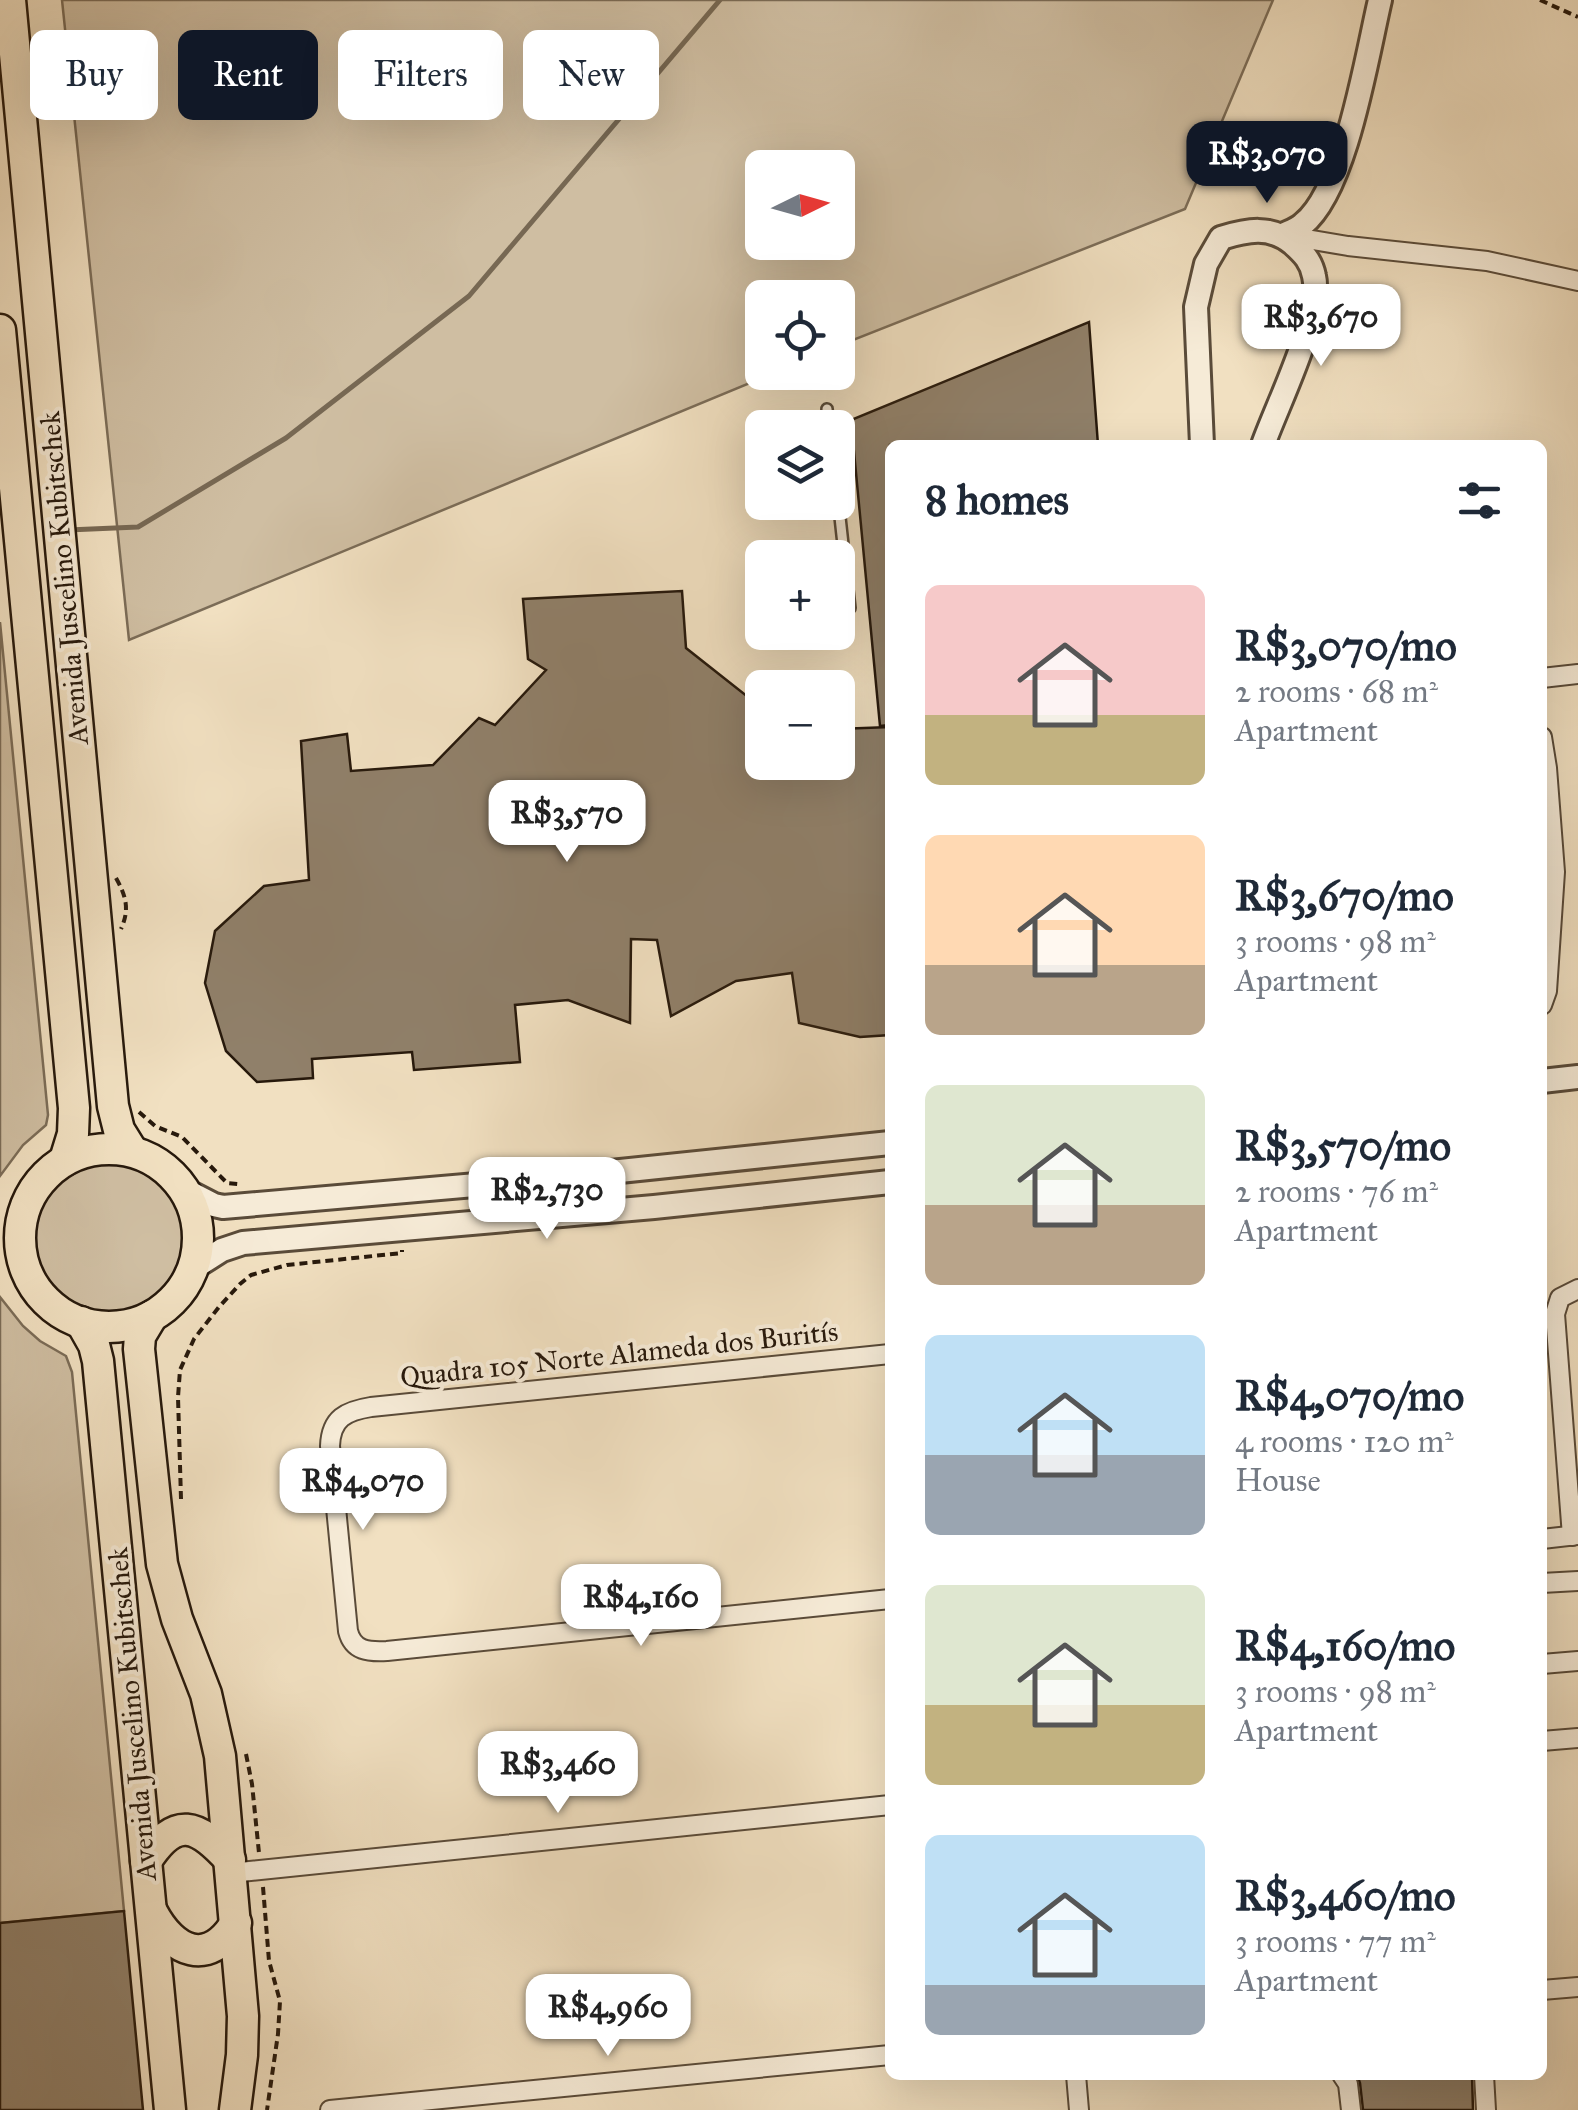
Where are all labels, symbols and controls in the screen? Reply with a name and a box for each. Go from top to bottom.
chip: Buy [30,30,158,120]
chip: Rent [178,30,318,120]
chip: Filters [338,30,503,120]
chip: New [523,30,659,120]
pin: R$3,070 [1175,121,1359,206]
text: R$3,070 [1208,134,1326,173]
north arrow [745,150,855,260]
map controls [745,150,855,780]
button: locate [745,280,855,390]
pin: R$3,670 [1229,284,1413,369]
text: R$3,670 [1264,297,1378,336]
street label: Avenida Juscelino Kubitschek [32,410,96,747]
button: layers [745,410,855,520]
icon: filters [1452,473,1507,528]
text: 8 homes [925,474,1069,526]
button: + [745,540,855,650]
text: R$3,070/mo [1235,620,1457,672]
icon: home [1005,625,1125,745]
button: − [745,670,855,780]
text: 2 rooms · 68 m² [1235,672,1438,711]
text: Apartment [1235,711,1378,750]
pin: R$3,570 [475,780,659,865]
text: R$3,570 [511,793,623,832]
text: R$3,670/mo [1235,870,1454,922]
icon: home [1005,875,1125,995]
text: 3 rooms · 98 m² [1235,922,1436,961]
text: Apartment [1235,961,1378,1000]
text: R$3,570/mo [1235,1120,1451,1172]
icon: home [1005,1125,1125,1245]
pin: R$2,730 [455,1157,639,1242]
text: R$2,730 [490,1170,604,1209]
text: 2 rooms · 76 m² [1235,1172,1438,1211]
text: Apartment [1235,1211,1378,1250]
street label: Quadra 105 Norte Alameda dos Buritís [398,1314,840,1394]
text: R$4,070/mo [1235,1370,1464,1422]
icon: home [1005,1375,1125,1495]
text: 4 rooms · 120 m² [1235,1422,1454,1461]
pin: R$4,070 [271,1448,455,1533]
text: R$4,070 [302,1461,424,1500]
text: House [1235,1461,1321,1500]
street label: Avenida Juscelino Kubitschek [100,1546,164,1883]
pin: R$4,160 [549,1564,733,1649]
text: R$4,160 [583,1577,699,1616]
text: R$4,160/mo [1235,1620,1455,1672]
icon: home [1005,1625,1125,1745]
text: 3 rooms · 98 m² [1235,1672,1436,1711]
text: Apartment [1235,1711,1378,1750]
pin: R$3,460 [466,1731,650,1816]
text: R$3,460 [500,1744,616,1783]
text: R$3,460/mo [1235,1870,1456,1922]
icon: home [1005,1875,1125,1995]
text: 3 rooms · 77 m² [1235,1922,1436,1961]
text: Apartment [1235,1961,1378,2000]
pin: R$4,960 [516,1974,700,2059]
text: R$4,960 [548,1987,668,2026]

